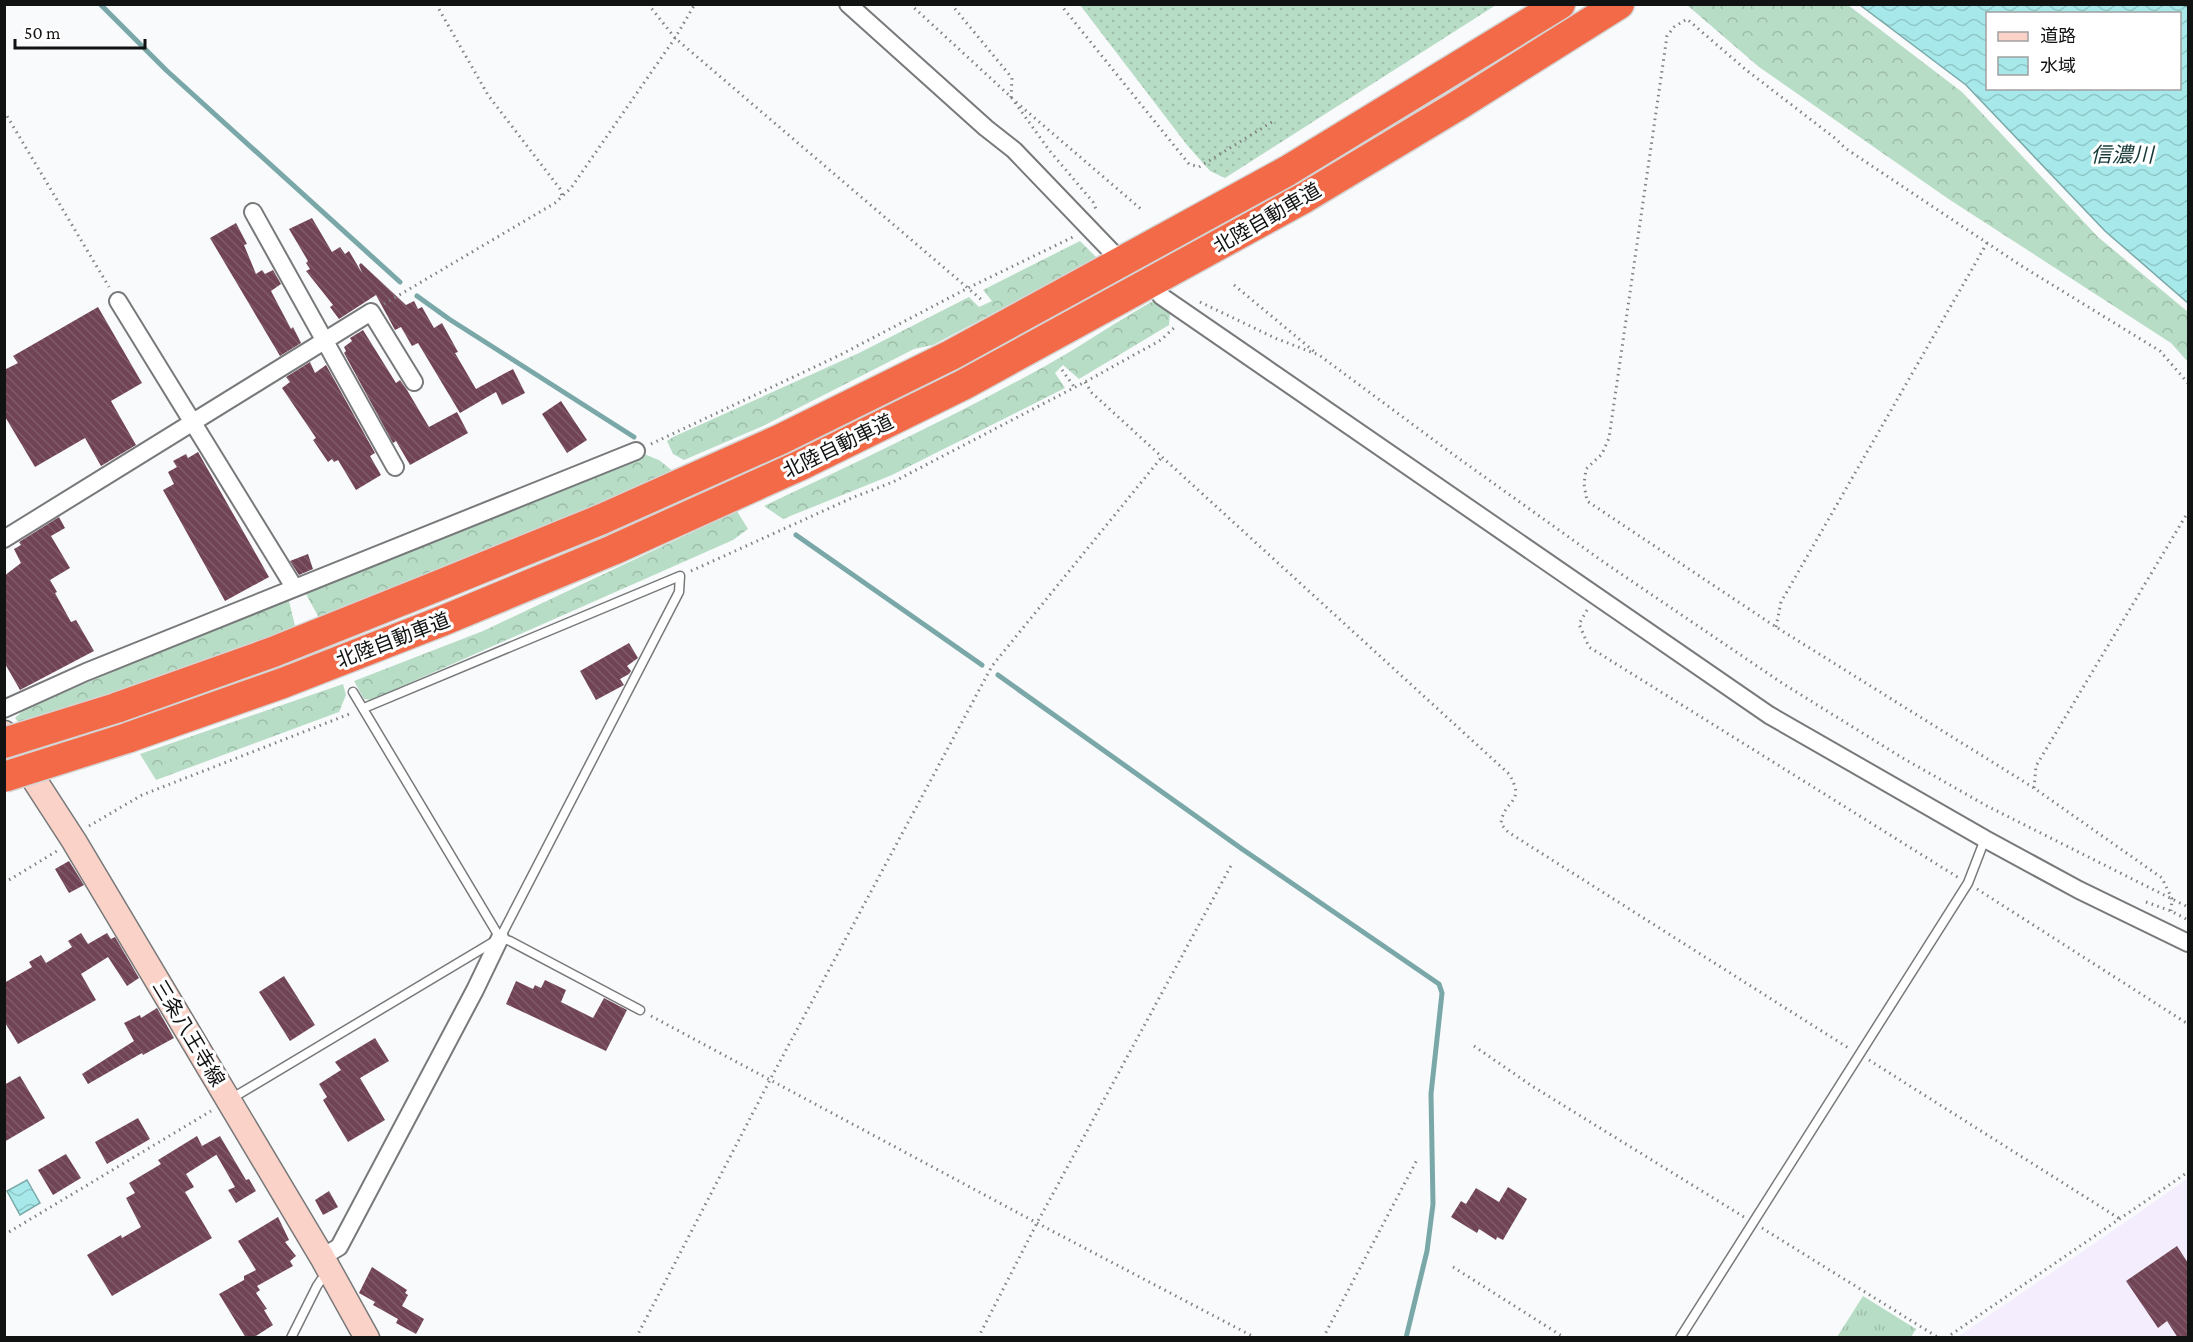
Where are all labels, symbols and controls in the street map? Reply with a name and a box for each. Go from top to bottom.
scale bar [15,12,146,50]
legend [1986,12,2181,90]
text: 50 m [24,23,61,43]
text: 道路 [2040,26,2076,46]
text: 水域 [2040,56,2076,76]
water label: 信濃川 [2091,143,2155,167]
street label: 北陸自動車道 [1210,178,1324,258]
street label: 北陸自動車道 [779,410,897,482]
street label: 北陸自動車道 [333,608,453,672]
street label: 三条八王寺線 [149,976,229,1090]

